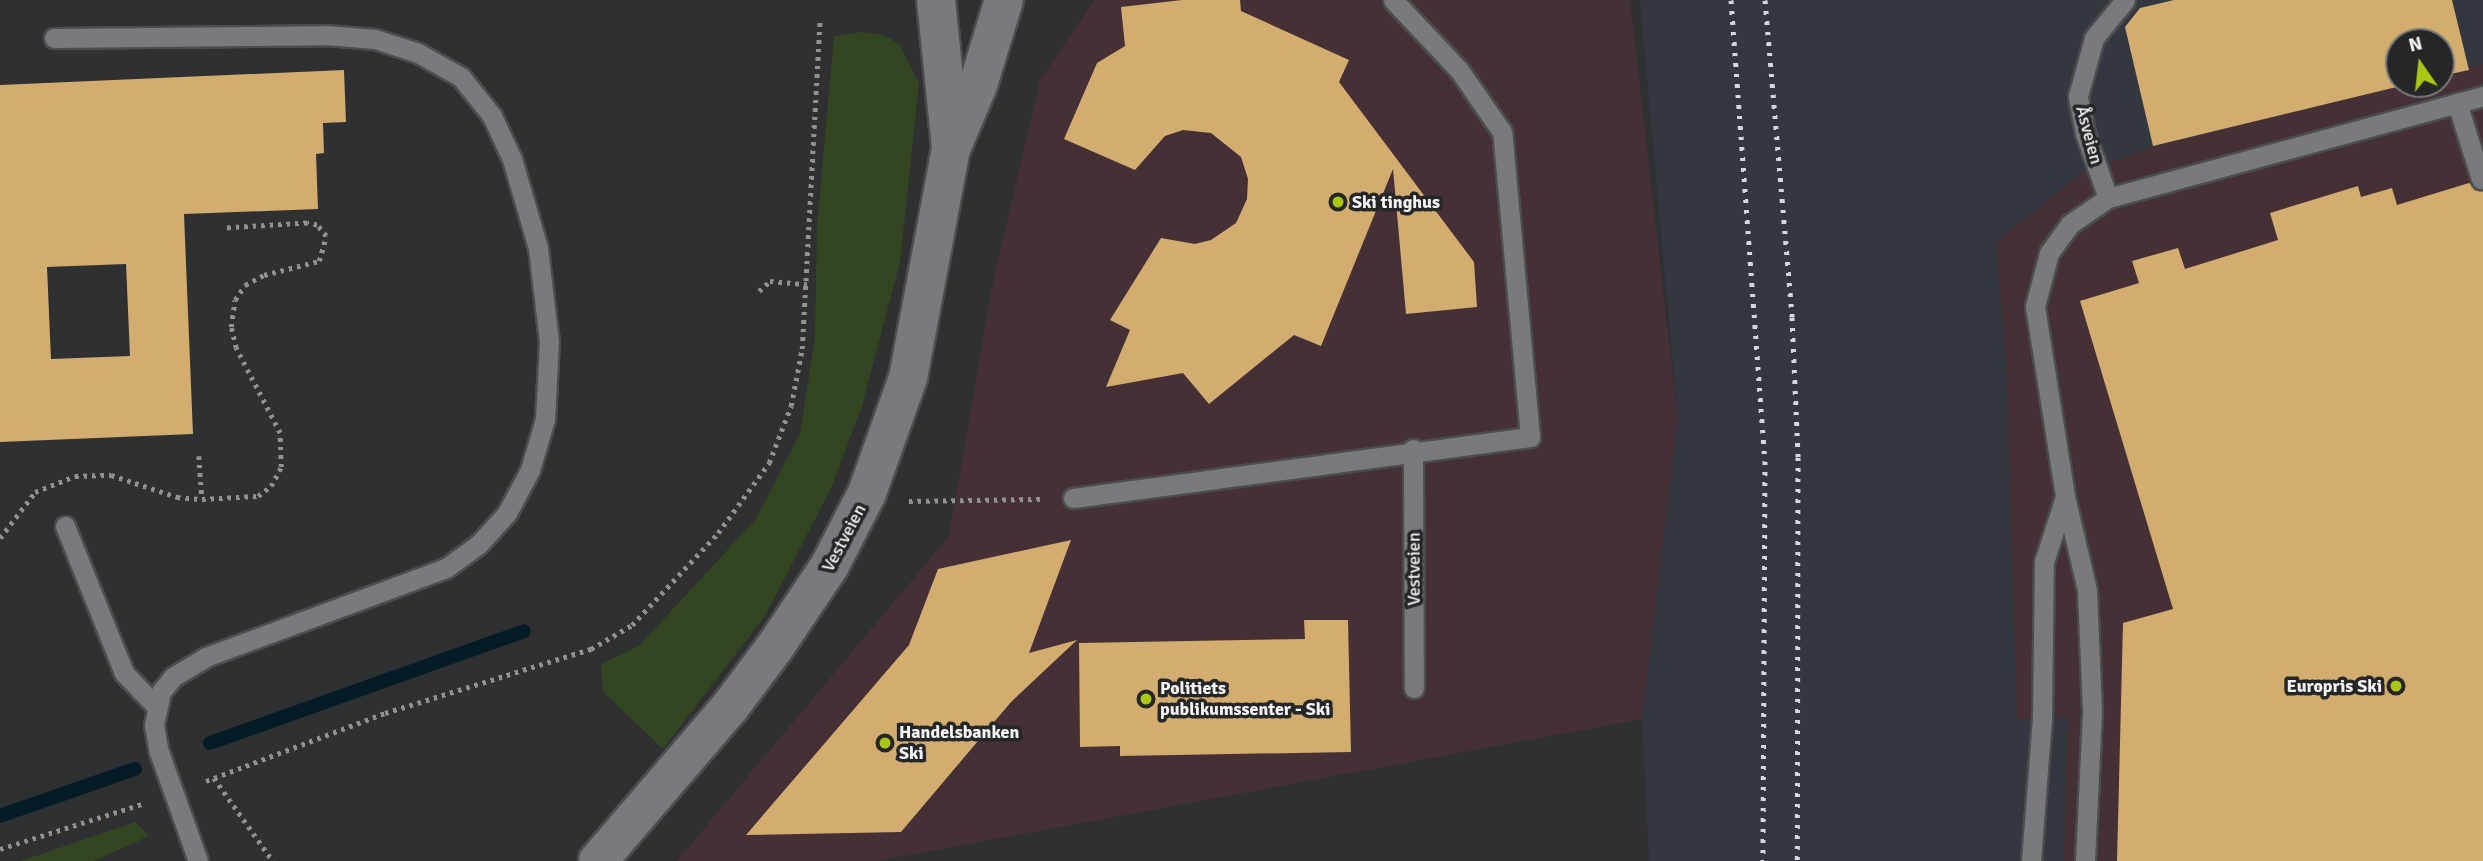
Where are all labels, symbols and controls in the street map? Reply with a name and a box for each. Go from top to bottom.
north arrow [2385,28,2455,98]
text: N [2406,31,2425,58]
street label: Åsveien [2071,103,2107,167]
place label: Ski tinghus [1352,191,1440,213]
marker: Ski tinghus [1330,194,1346,210]
street label: Vestveien [817,501,871,575]
street label: Vestveien [1403,532,1425,606]
place label: Europris Ski [2287,675,2382,697]
place label: Politiets publikumssenter - Ski [1160,678,1330,720]
marker: Europris Ski [2388,678,2404,694]
marker: Politiets publikumssenter - Ski [1138,691,1154,707]
place label: Handelsbanken Ski [899,722,1019,764]
marker: Handelsbanken Ski [877,735,893,751]

